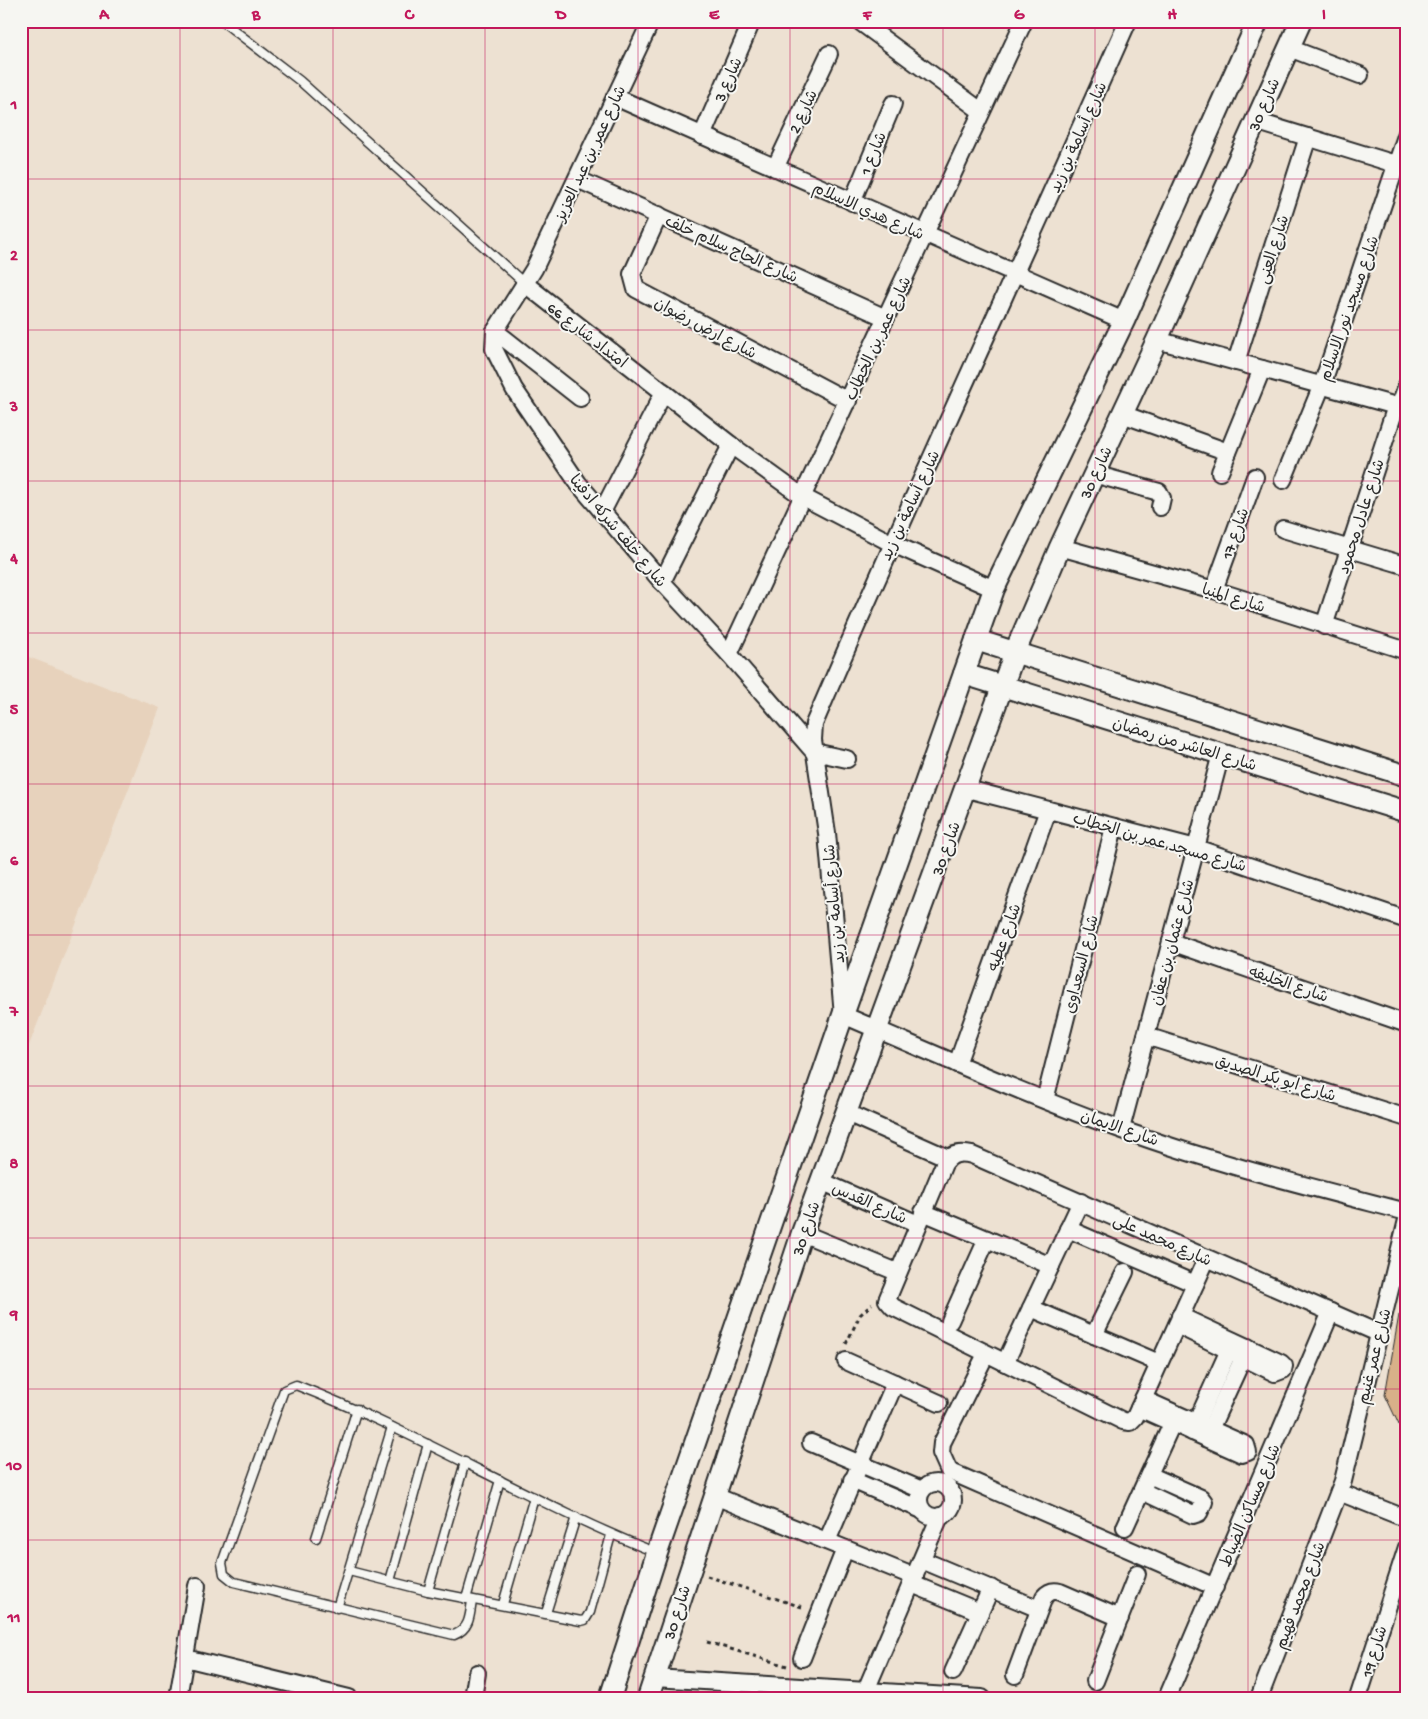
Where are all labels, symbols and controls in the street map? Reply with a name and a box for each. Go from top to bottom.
text: A [98,7,110,26]
text: B [251,7,261,26]
text: C [404,7,415,26]
text: D [554,7,567,26]
text: E [709,7,720,26]
text: F [862,7,873,26]
text: G [1014,7,1025,26]
text: H [1167,7,1177,26]
text: I [1322,7,1326,26]
street label: شارع 3 [712,55,748,107]
street label: شارع 30 [1246,76,1286,136]
street label: شارع أسامة بن زيد [1045,79,1113,197]
street label: شارع عمر بن عبد العزيز [551,84,632,227]
street label: شارع 2 [786,88,824,137]
text: 1 [10,97,17,116]
street label: شارع 1 [857,130,893,180]
street label: شارع هدي الاسلام [809,180,926,246]
street label: شارع الحاج سلام خلف [661,213,800,289]
street label: شارع العنى [1255,213,1295,287]
street label: شارع مسجد نور الاسلام [1317,234,1385,384]
text: 2 [10,248,18,267]
street label: شارع عمر بن الخطاب [843,274,917,405]
street label: شارع ارض رضوان [650,295,759,365]
street label: امتداد شارع 66 [542,300,630,374]
text: 3 [9,399,18,418]
street label: شارع 30 [1077,444,1119,504]
street label: شارع أسامة بن زيد [876,447,946,565]
street label: شارع عادل محمود [1336,457,1391,577]
street label: شارع خلف شركه ادفينا [564,472,669,592]
street label: شارع 17 [1219,506,1255,563]
text: 4 [9,551,18,570]
street label: شارع المنيا [1199,582,1267,619]
text: 5 [10,702,19,721]
street label: شارع العاشر من رمضان [1110,715,1258,777]
street label: شارع مسجد عمر بن الخطاب [1070,810,1248,878]
street label: شارع 30 [929,820,967,880]
street label: شارع أسامة بن زيد [820,843,851,964]
text: 6 [10,853,19,872]
street label: شارع عثمان بن عفان [1148,878,1200,1008]
street label: شارع عطيه [985,902,1027,975]
street label: شارع السعداوى [1062,914,1105,1016]
street label: شارع الخليفه [1246,964,1330,1009]
text: 7 [9,1004,19,1023]
street label: شارع ابو بكر الصديق [1212,1053,1338,1108]
street label: شارع الايمان [1077,1108,1160,1153]
text: 8 [10,1156,19,1175]
street label: شارع القدس [828,1180,909,1230]
street label: شارع 30 [790,1200,826,1260]
street label: شارع محمد على [1109,1212,1214,1272]
text: 9 [9,1307,18,1326]
street label: شارع عمر غنيم [1355,1307,1397,1407]
street label: شارع مساكن الضباط [1218,1442,1287,1571]
text: 10 [5,1458,22,1477]
street label: شارع محمد فهيم [1273,1540,1332,1653]
street label: شارع 30 [661,1584,697,1644]
text: 11 [7,1610,20,1629]
street label: شارع 19 [1359,1624,1394,1681]

